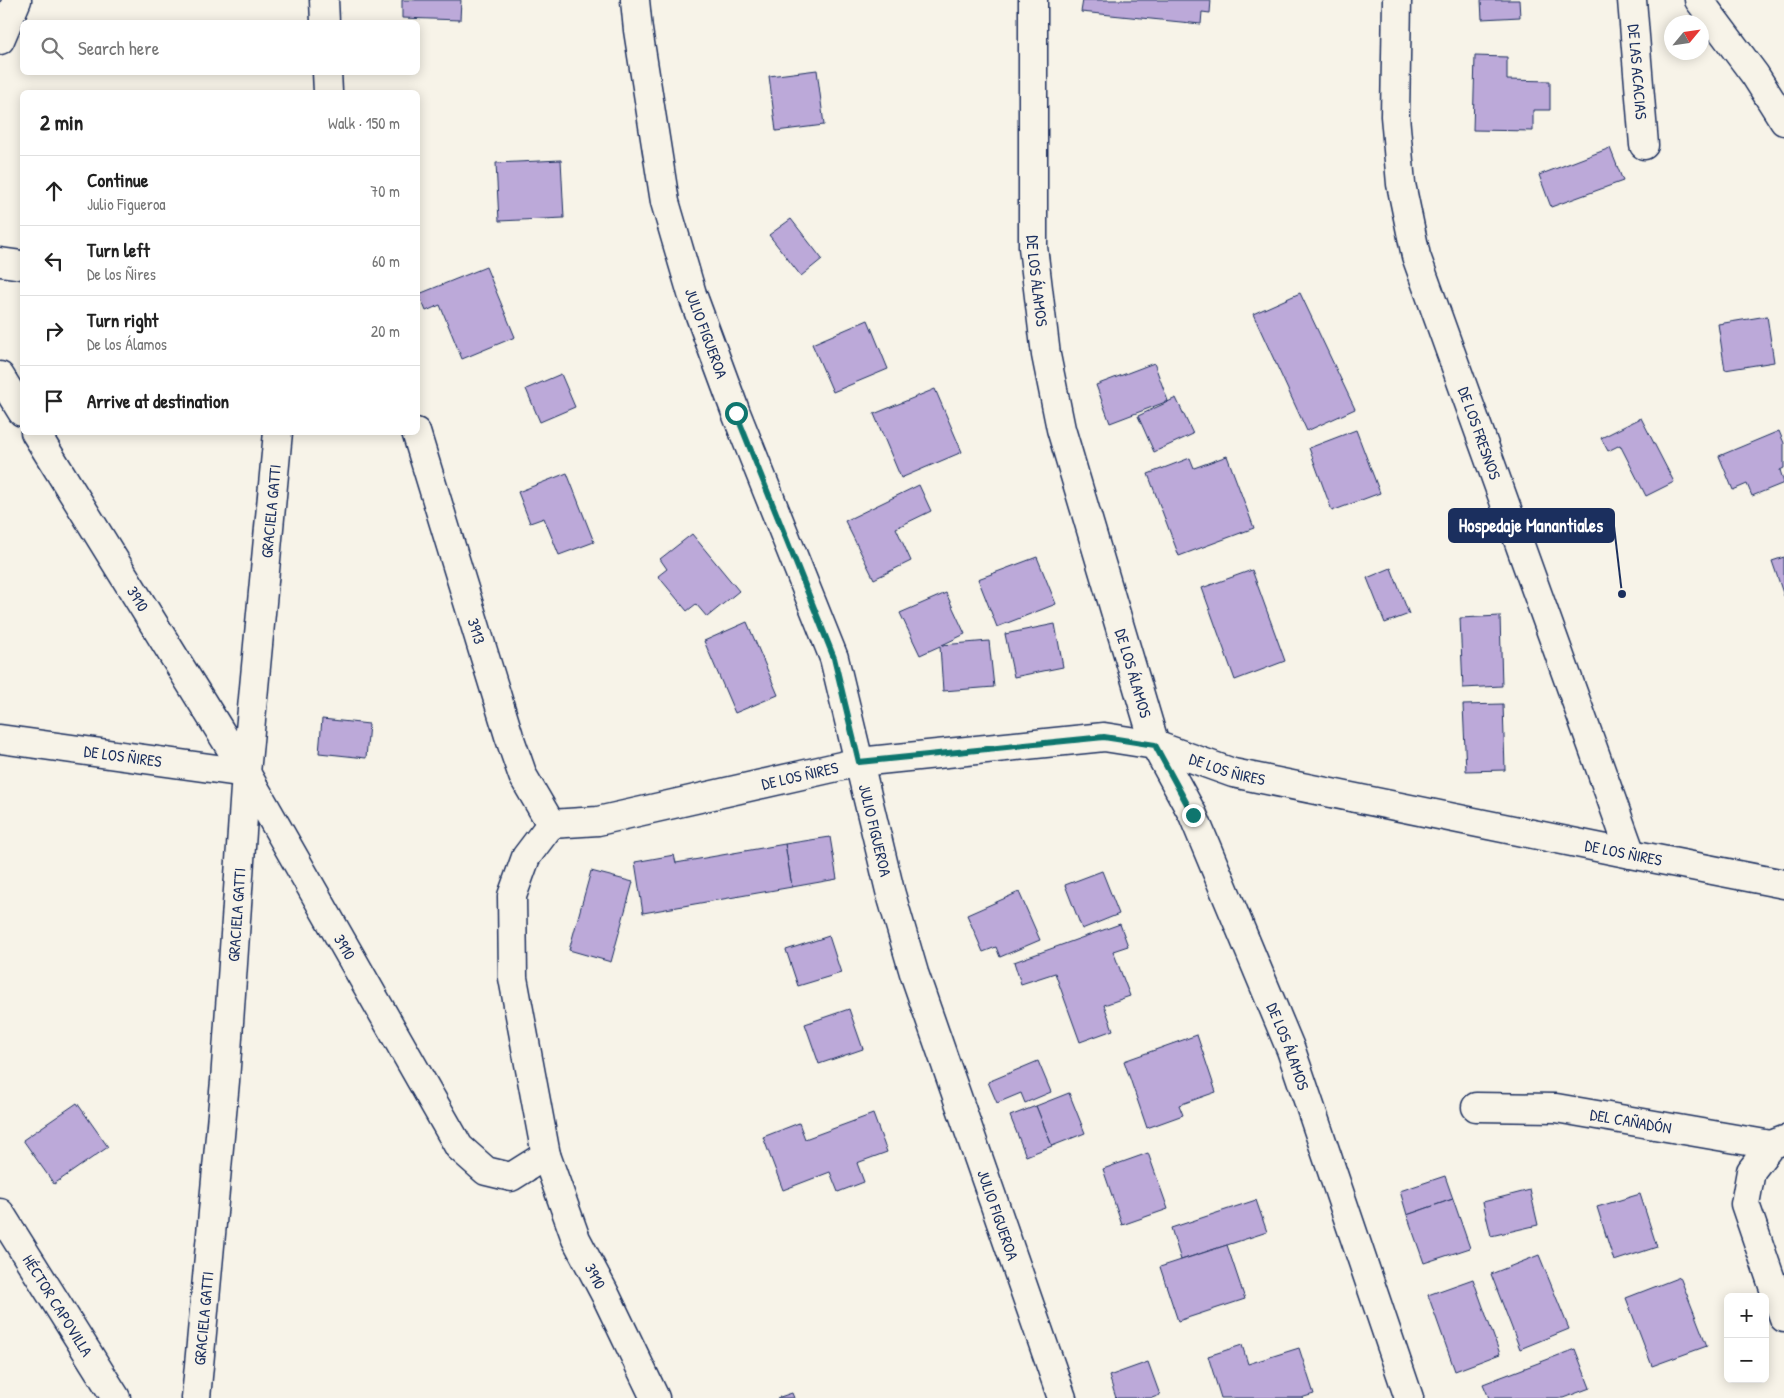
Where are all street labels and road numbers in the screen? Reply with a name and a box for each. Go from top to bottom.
street label: DE LAS ACACIAS [1623,23,1653,121]
street label: DE LOS ÁLAMOS [1022,235,1054,328]
street label: JULIO FIGUEROA [680,286,733,382]
street label: DE LOS FRESNOS [1453,384,1507,483]
street label: GRACIELA GATTI [255,463,286,559]
street label: 3910 [122,582,154,616]
street label: 3913 [463,615,491,647]
street label: DE LOS ÁLAMOS [1110,626,1157,721]
street label: DE LOS ÑIRES [83,740,164,772]
street label: DE LOS ÑIRES [1186,747,1268,790]
street label: DE LOS ÑIRES [759,756,841,795]
street label: JULIO FIGUEROA [854,782,897,879]
street label: DE LOS ÑIRES [1583,834,1665,871]
street label: GRACIELA GATTI [222,867,251,962]
street label: 3910 [329,930,361,964]
street label: DE LOS ÁLAMOS [1262,1000,1315,1094]
street label: DEL CAÑADÓN [1588,1103,1673,1139]
street label: JULIO FIGUEROA [972,1167,1024,1263]
street label: HÉCTOR CAPOVILLA [18,1250,98,1361]
street label: 3910 [580,1259,611,1293]
street label: GRACIELA GATTI [188,1270,219,1366]

